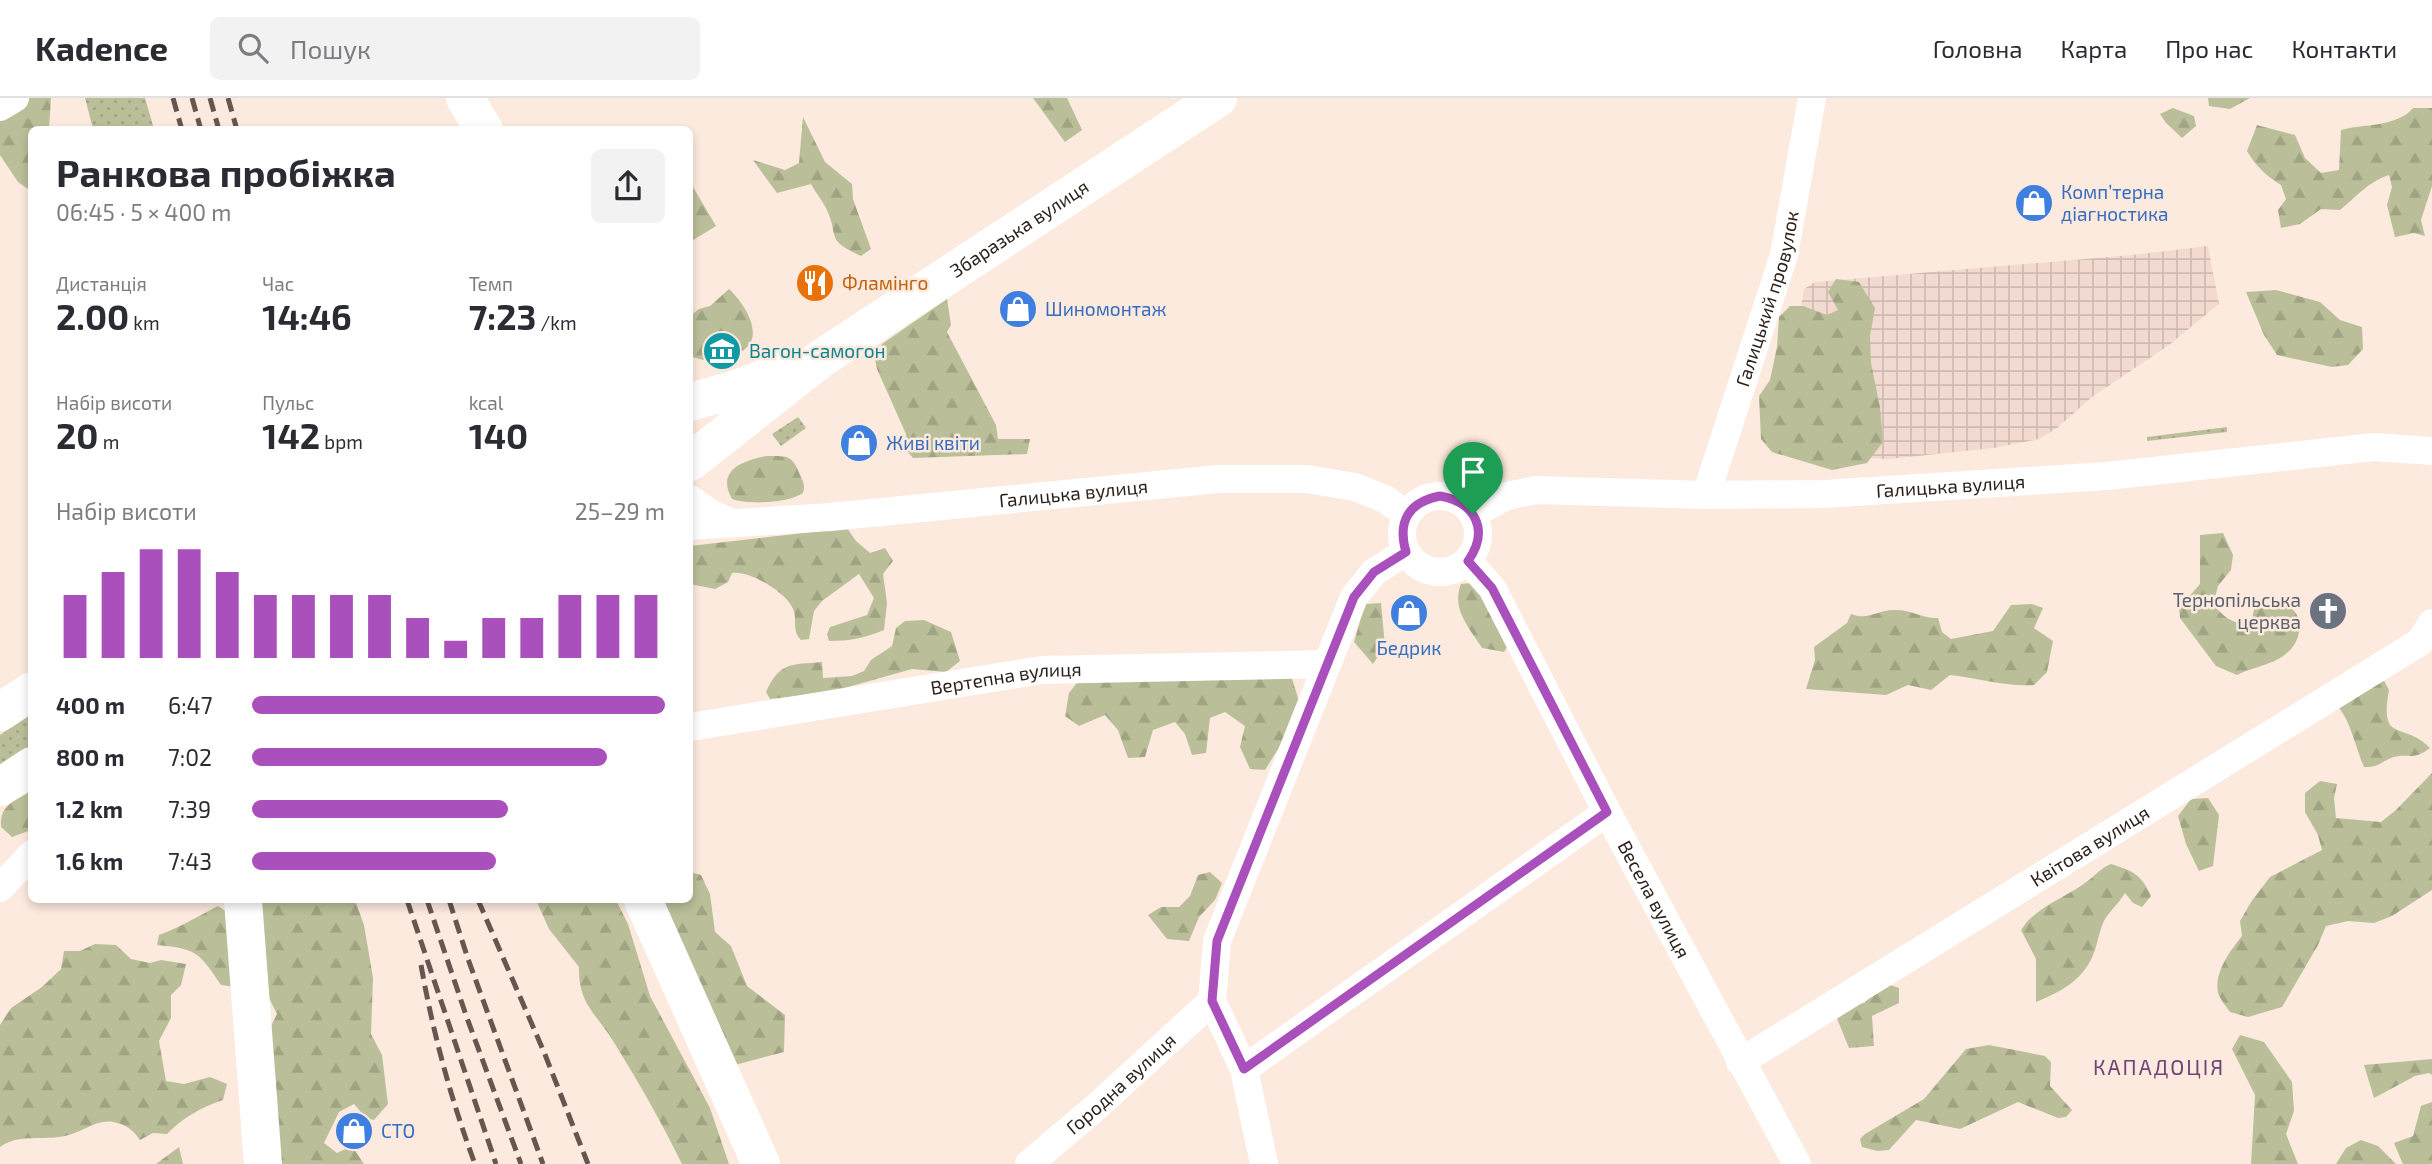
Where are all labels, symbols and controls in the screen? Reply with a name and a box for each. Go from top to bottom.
search box [210,17,700,80]
text: Kadence [35,28,168,68]
icon: search [234,29,272,67]
text: Пошук [290,33,371,64]
text: Головна [1933,34,2023,63]
text: Карта [2061,34,2127,63]
text: Про нас [2165,34,2253,63]
text: Контакти [2291,34,2397,63]
text: Ранкова пробіжка [56,149,396,195]
button: share [591,149,665,223]
street label: Збаразька вулиця [945,174,1093,282]
place label: Комп’терна діагностика [2061,180,2169,225]
shop icon: Комп’терна діагностика [2013,182,2055,224]
text: 06:45 · 5 × 400 m [56,198,232,226]
street label: Галицький провулок [1730,209,1803,389]
restaurant icon: Фламінго [794,262,836,304]
place label: Фламінго [842,271,928,294]
text: Дистанція [56,272,147,295]
text: Час [262,272,294,295]
text: Темп [469,272,513,295]
shop icon: Шиномонтаж [997,288,1039,330]
text: 2.00 [56,295,129,337]
text: 14:46 [262,295,352,337]
text: 7:23 [469,295,536,337]
place label: Шиномонтаж [1045,297,1167,320]
text: km [129,311,160,334]
text: /km [536,311,577,334]
museum icon: Вагон-самогон [701,330,743,372]
place label: Вагон-самогон [749,339,886,362]
text: Набір висоти [56,391,172,414]
text: Пульс [262,391,314,414]
text: kcal [469,391,503,414]
text: 20 [56,414,98,456]
text: 142 [262,414,320,456]
text: 140 [469,414,528,456]
shop icon: Живі квіти [838,422,880,464]
text: m [98,430,119,453]
text: bpm [320,430,363,453]
place label: Живі квіти [886,431,980,454]
pin [1443,442,1503,514]
icon: arrive [1454,453,1492,491]
street label: Галицька вулиця [1875,469,2026,502]
street label: Галицька вулиця [998,474,1149,511]
text: Набір висоти [56,497,197,525]
text: 25–29 m [575,497,665,525]
place label: Тернопільська церква [2173,588,2301,633]
church icon: Тернопільська церква [2307,590,2349,632]
shop icon: Бедрик [1388,592,1430,634]
place label: Бедрик [1376,636,1442,659]
street label: Вертепна вулиця [929,657,1082,699]
text: 400 m [56,691,125,719]
text: 6:47 [168,691,213,719]
text: 800 m [56,743,125,771]
text: 7:02 [168,743,212,771]
text: 1.2 km [56,795,123,823]
text: 7:39 [168,795,211,823]
street label: Квітова вулиця [2026,800,2153,891]
street label: Весела вулиця [1613,836,1696,962]
text: 1.6 km [56,847,123,875]
text: 7:43 [168,847,212,875]
street label: Городна вулиця [1061,1028,1180,1139]
district label: КАПАДОЦІЯ [2093,1054,2225,1079]
shop icon: СТО [333,1110,375,1152]
place label: СТО [381,1119,415,1142]

